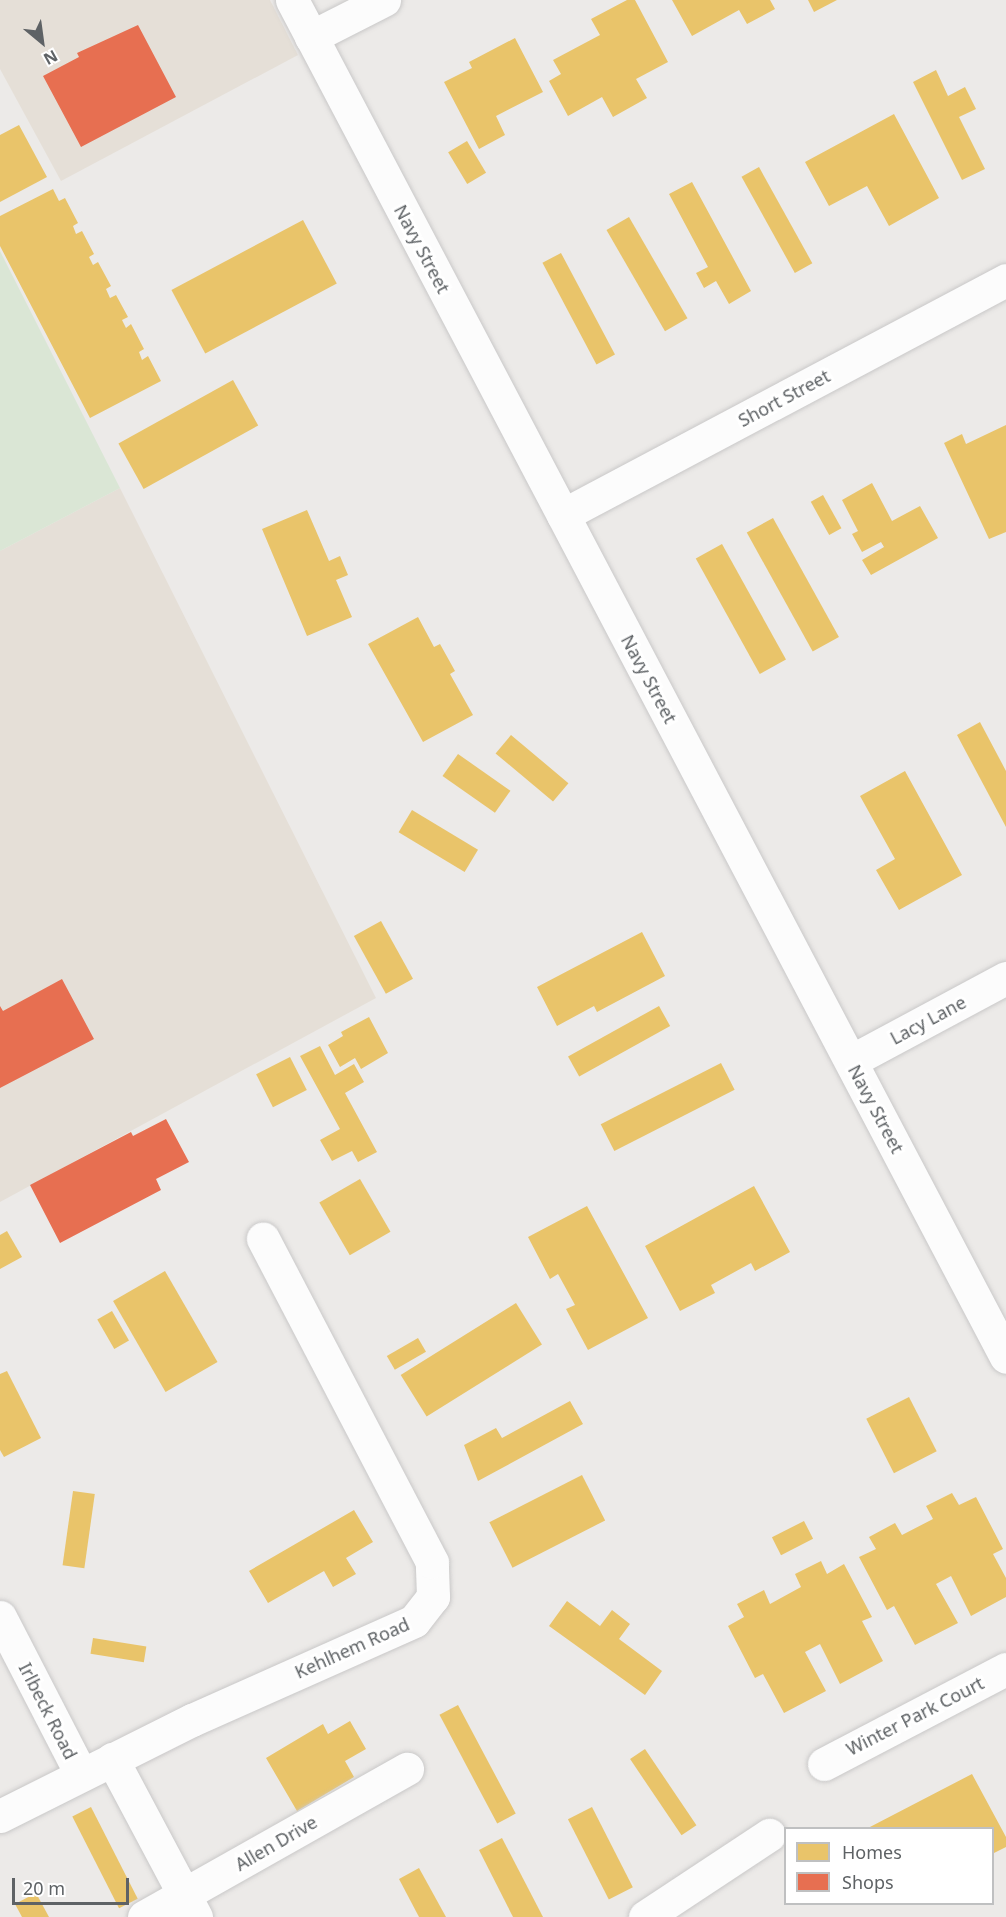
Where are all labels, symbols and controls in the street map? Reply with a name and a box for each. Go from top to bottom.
north arrow [12,12,72,72]
text: N [40,45,62,71]
street label: Navy Street [390,201,454,297]
street label: Short Street [734,365,834,431]
street label: Navy Street [617,631,681,727]
street label: Lacy Lane [886,991,970,1049]
street label: Navy Street [844,1061,908,1157]
street label: Kehlhem Road [291,1613,413,1683]
street label: Irlbeck Road [14,1659,82,1763]
street label: Winter Park Court [843,1672,987,1760]
street label: Allen Drive [231,1811,321,1875]
legend [784,1827,994,1905]
text: Homes [842,1840,902,1864]
scale bar [15,1866,132,1904]
text: Shops [842,1870,894,1894]
text: 20 m [23,1876,65,1900]

